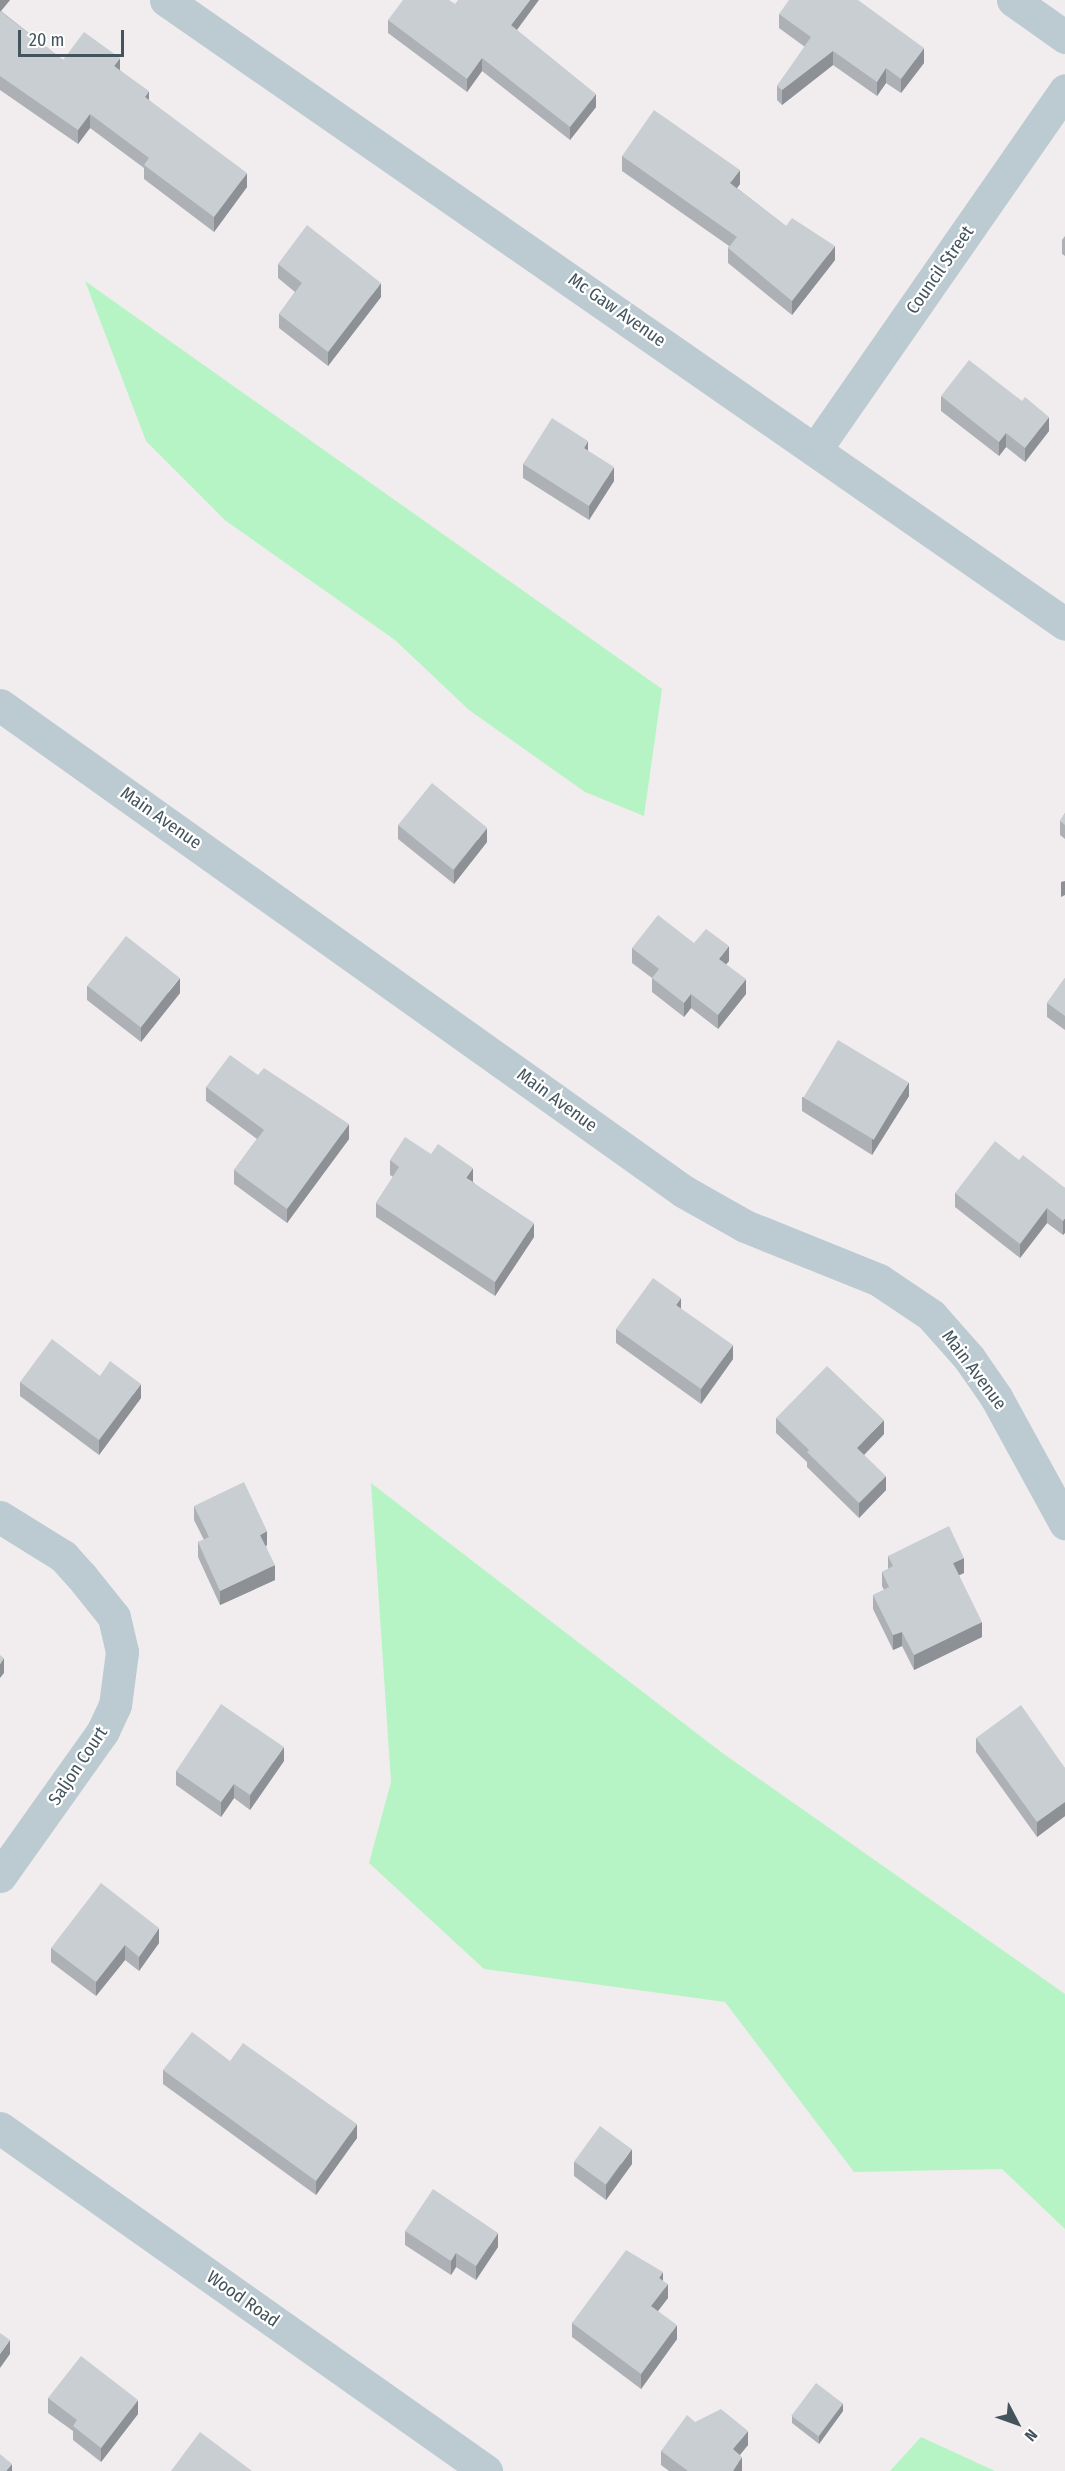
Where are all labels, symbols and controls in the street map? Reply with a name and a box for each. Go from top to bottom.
scale bar [21,18,128,56]
text: 20 m [29,29,64,51]
street label: Council Street [902,222,978,318]
street label: Mc Gaw Avenue [564,268,670,352]
street label: Main Avenue [116,782,206,854]
street label: Main Avenue [513,1064,601,1136]
street label: Main Avenue [937,1326,1011,1414]
street label: Saljon Court [44,1723,112,1809]
street label: Wood Road [203,2266,283,2332]
north arrow [987,2393,1047,2453]
text: N [1021,2425,1041,2445]

